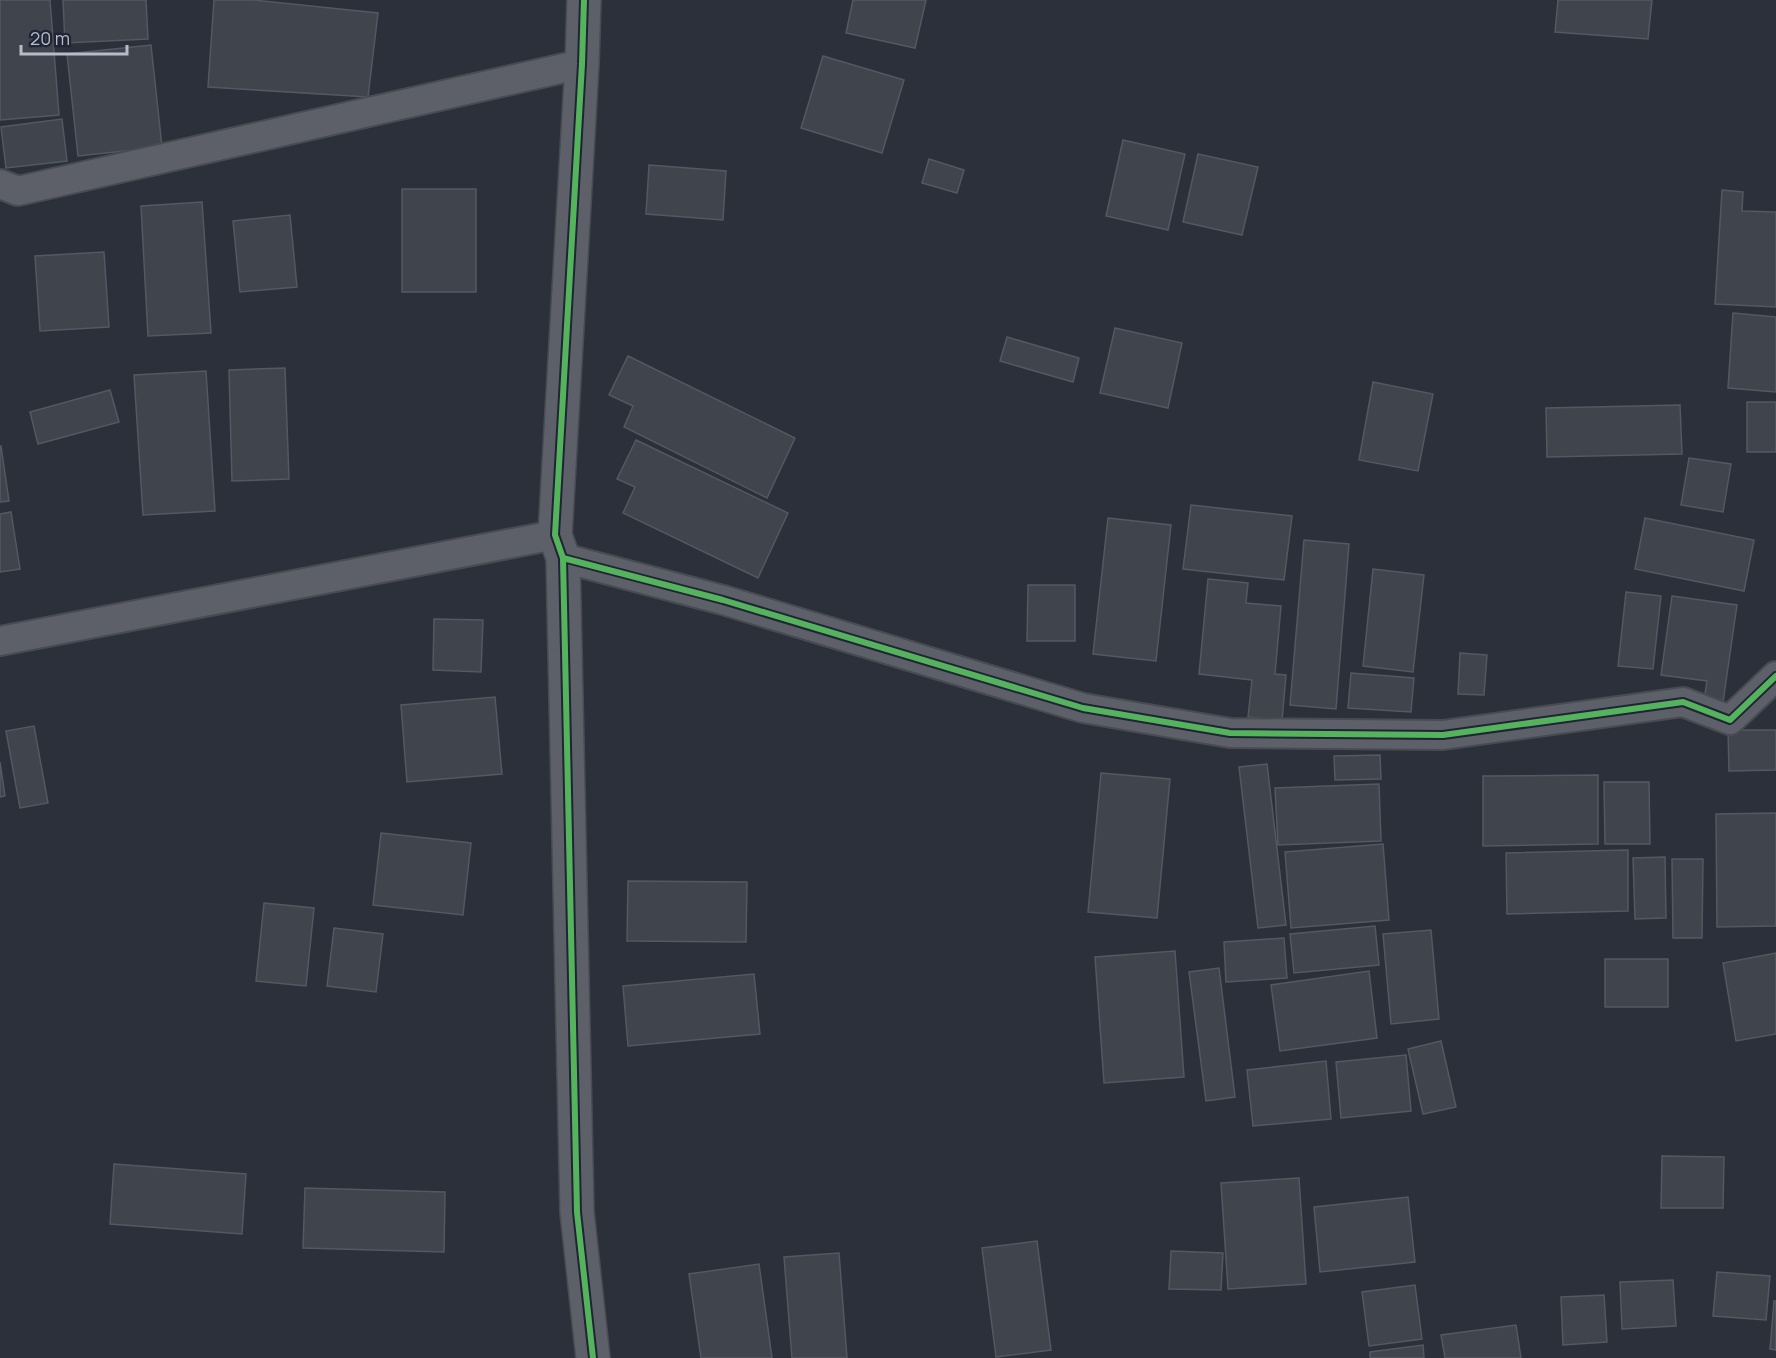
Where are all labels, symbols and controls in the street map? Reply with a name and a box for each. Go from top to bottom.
scale bar [21,18,128,56]
text: 20 m [30,26,70,50]

